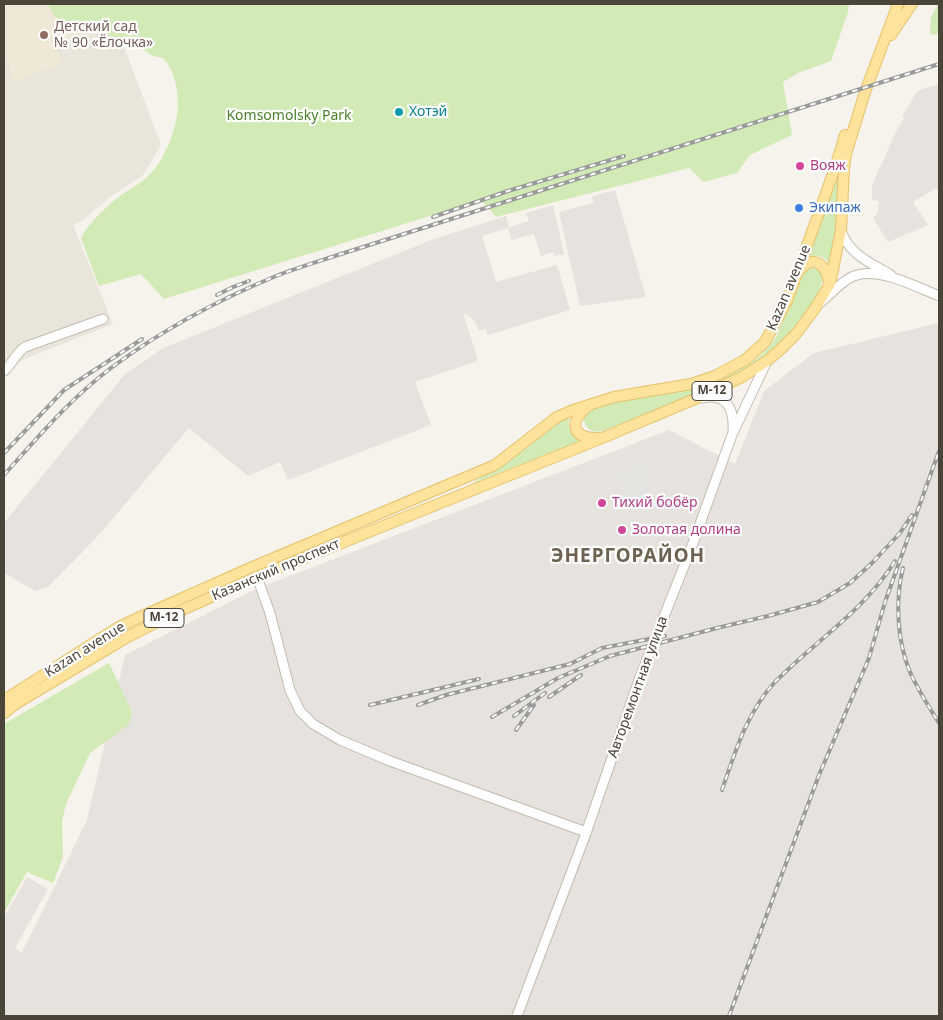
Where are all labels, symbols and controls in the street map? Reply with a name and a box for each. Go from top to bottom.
place label: Детский сад № 90 «Ёлочка» [54,19,153,52]
marker: Детский сад № 90 «Ёлочка» [38,29,50,41]
place label: Хотэй [409,104,447,120]
marker: Хотэй [393,106,405,118]
park label: Komsomolsky Park [226,108,352,124]
place label: Вояж [810,158,846,174]
marker: Вояж [794,160,806,172]
place label: Экипаж [809,200,861,216]
marker: Экипаж [793,202,805,214]
street label: Kazan avenue [763,243,815,333]
road number: М-12 [692,382,732,401]
place label: Тихий бобёр [612,495,697,511]
marker: Тихий бобёр [596,497,608,509]
place label: Золотая долина [632,522,741,538]
marker: Золотая долина [616,524,628,536]
street label: Казанский проспект [210,535,342,605]
district label: ЭНЕРГОРАЙОН [550,546,706,568]
road number: М-12 [144,608,184,628]
street label: Авторемонтная улица [605,614,671,760]
street label: Kazan avenue [42,619,128,681]

